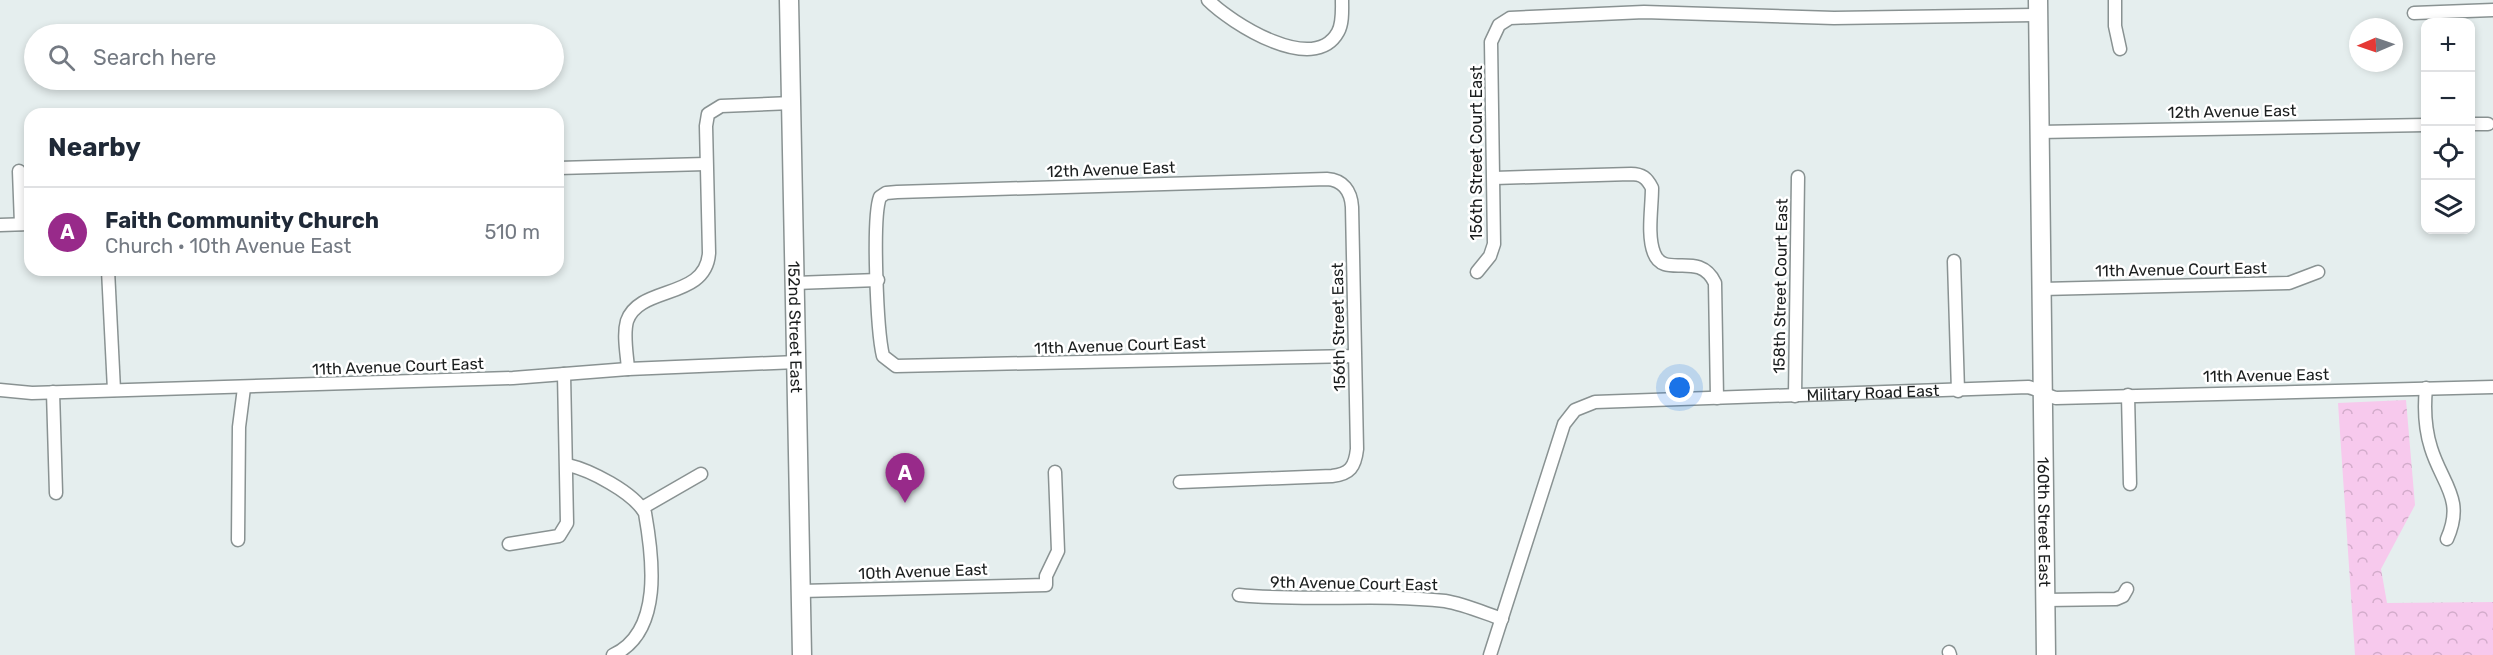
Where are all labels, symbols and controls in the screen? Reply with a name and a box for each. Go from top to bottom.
north arrow [2349,18,2403,72]
map controls [2421,18,2475,234]
button: + [2421,18,2475,72]
search box [24,24,564,90]
icon: search [45,41,78,74]
text: Search here [93,44,216,71]
street label: 156th Street Court East [1467,66,1486,240]
button: − [2421,72,2475,126]
street label: 12th Avenue East [2168,101,2296,122]
button: locate [2421,126,2475,180]
text: Nearby [48,132,141,163]
street label: 12th Avenue East [1046,158,1176,181]
button: layers [2421,180,2475,234]
street label: 158th Street Court East [1769,198,1792,374]
text: Faith Community Church [105,207,379,234]
text: A [60,220,75,244]
text: 510 m [484,220,540,244]
text: Church · 10th Avenue East [105,234,351,258]
street label: 11th Avenue Court East [2095,259,2267,280]
street label: 152nd Street East [784,261,806,393]
street label: 156th Street East [1328,262,1349,392]
street label: 11th Avenue Court East [1034,333,1206,358]
street label: 11th Avenue Court East [312,354,484,379]
street label: 11th Avenue East [2203,365,2329,386]
your location [1665,373,1694,402]
street label: Military Road East [1806,381,1940,405]
pin: A [886,454,924,503]
street label: 160th Street East [2034,457,2054,587]
street label: 10th Avenue East [858,560,988,583]
street label: 9th Avenue Court East [1270,573,1438,594]

